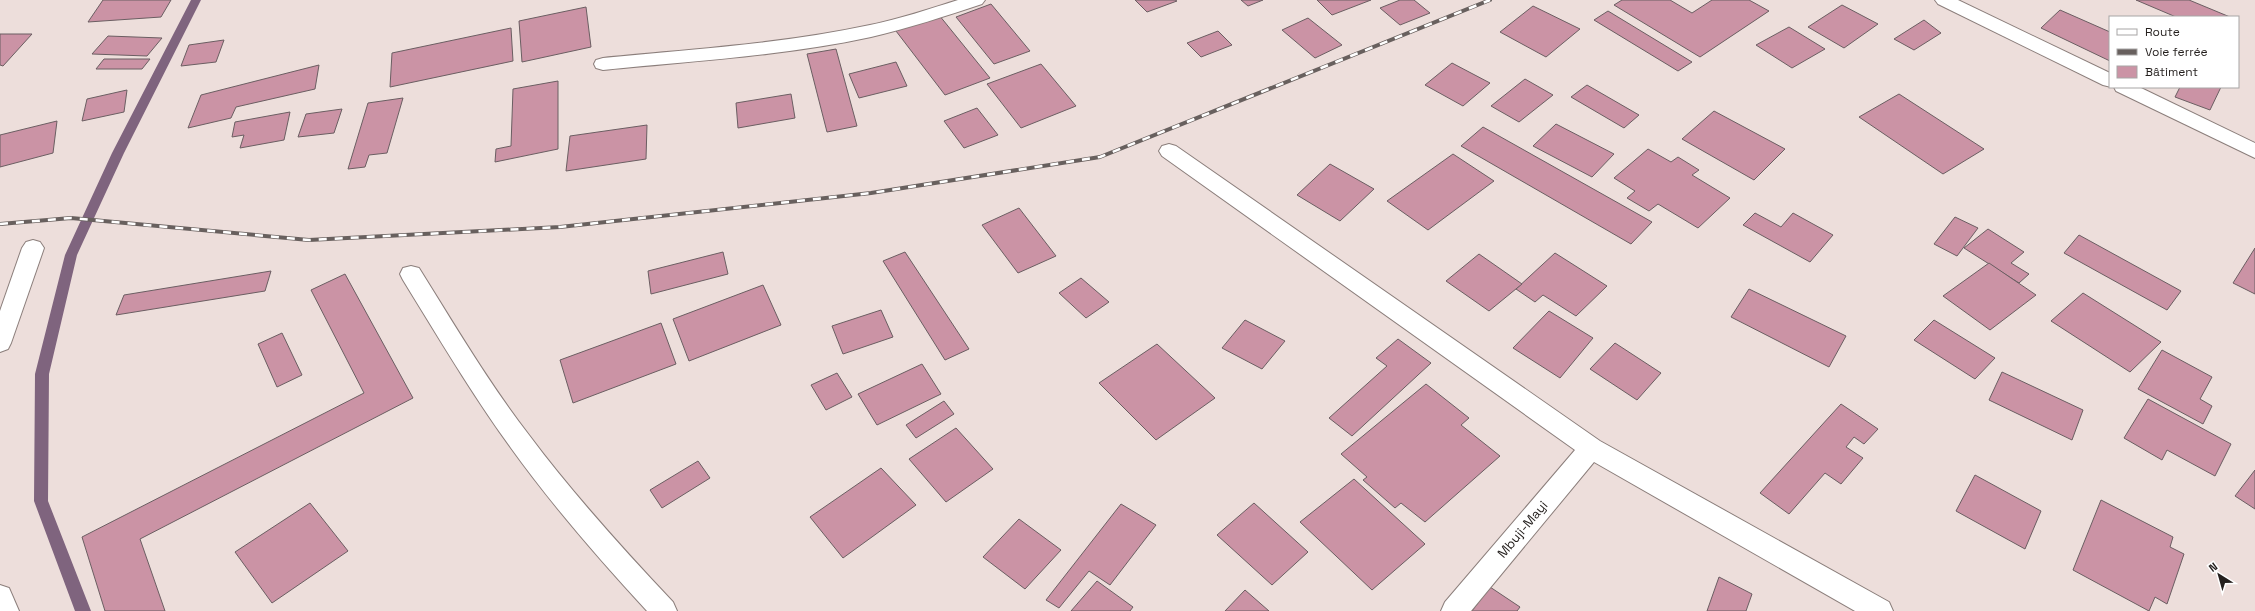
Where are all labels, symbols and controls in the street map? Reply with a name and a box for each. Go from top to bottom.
legend [2109,16,2239,88]
text: Route [2145,24,2180,40]
text: Voie ferrée [2145,44,2208,60]
text: Bâtiment [2145,64,2198,80]
street label: Mbuji-Mayi [1494,497,1551,561]
north arrow [2199,555,2239,595]
text: N [2206,559,2220,575]

